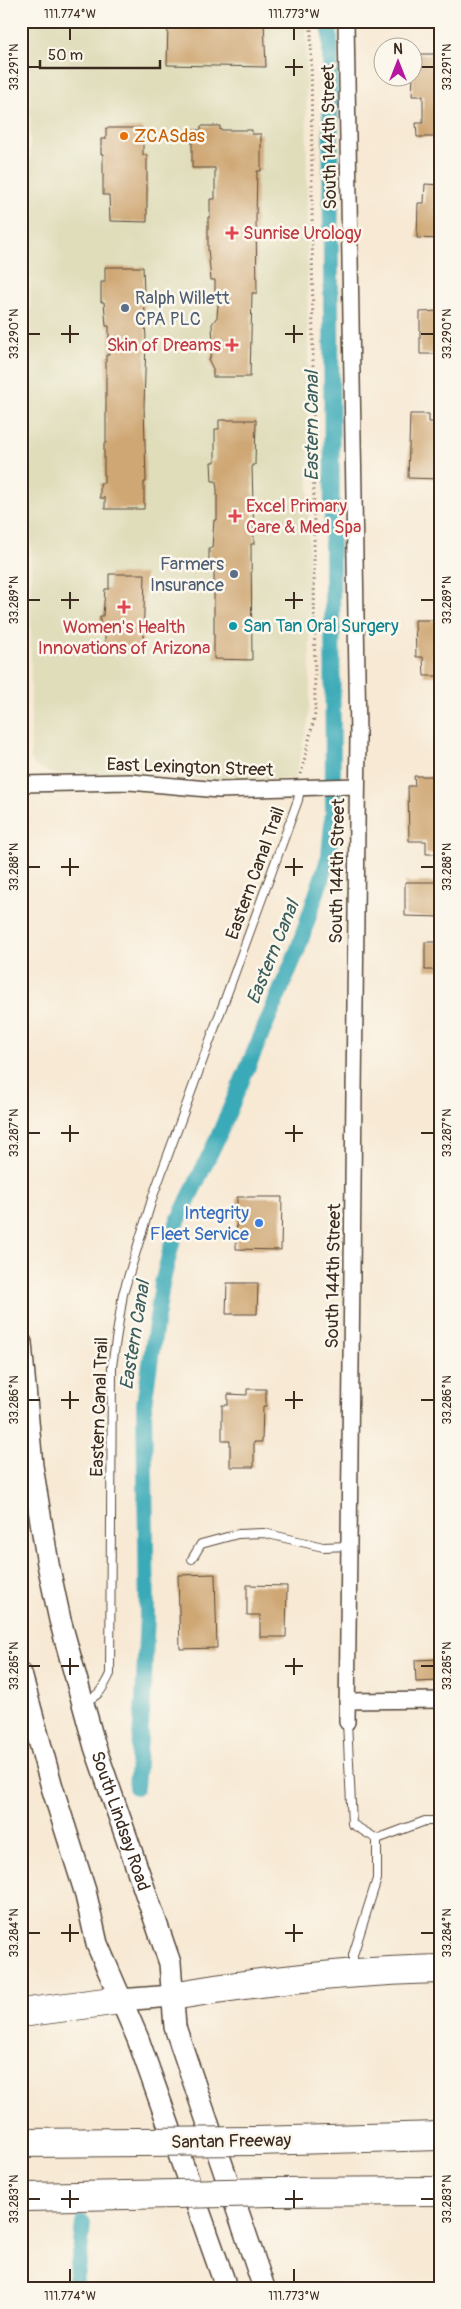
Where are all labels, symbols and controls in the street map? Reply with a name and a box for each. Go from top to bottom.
text: 111.774°W [44,7,96,22]
text: 111.773°W [268,7,320,22]
scale bar [40,38,160,70]
north arrow [374,38,424,88]
text: N [393,41,403,58]
text: 33.291°N [7,44,22,90]
text: 33.291°N [440,44,455,90]
text: 50 m [48,46,83,65]
street label: South 144th Street [317,63,342,210]
place label: ZCASdas [134,125,205,148]
marker: ZCASdas [118,130,130,142]
place label: Sunrise Urology [243,222,362,245]
marker: Sunrise Urology [225,226,239,240]
place label: Ralph Willett CPA PLC [135,287,230,331]
marker: Ralph Willett CPA PLC [119,302,131,314]
text: 33.290°N [7,309,22,359]
text: 33.290°N [440,309,455,359]
place label: Skin of Dreams [107,334,221,357]
marker: Skin of Dreams [225,338,239,352]
water label: Eastern Canal [300,369,324,481]
place label: Excel Primary Care & Med Spa [246,495,361,539]
marker: Excel Primary Care & Med Spa [228,509,242,523]
place label: Farmers Insurance [150,553,224,597]
marker: Farmers Insurance [228,568,240,580]
text: 33.289°N [7,576,22,624]
text: 33.289°N [440,576,455,624]
marker: Women's Health Innovations of Arizona [117,600,131,614]
place label: San Tan Oral Surgery [243,615,399,638]
place label: Women's Health Innovations of Arizona [38,616,210,660]
marker: San Tan Oral Surgery [227,620,239,632]
street label: East Lexington Street [106,753,275,782]
street label: South 144th Street [325,798,350,944]
street label: Eastern Canal Trail [221,804,290,943]
text: 33.288°N [7,843,22,891]
text: 33.288°N [440,843,455,891]
water label: Eastern Canal [241,895,306,1008]
text: 33.287°N [7,1109,22,1157]
text: 33.287°N [440,1109,455,1157]
place label: Integrity Fleet Service [150,1202,249,1246]
street label: South 144th Street [321,1203,346,1349]
marker: Integrity Fleet Service [253,1217,265,1229]
water label: Eastern Canal [115,1277,156,1391]
street label: Eastern Canal Trail [86,1337,113,1477]
text: 33.286°N [7,1375,22,1425]
text: 33.286°N [440,1375,455,1425]
text: 33.285°N [7,1642,22,1690]
text: 33.285°N [440,1642,455,1690]
street label: South Lindsay Road [85,1748,155,1894]
text: 33.284°N [7,1908,22,1958]
text: 33.284°N [440,1908,455,1958]
street label: Santan Freeway [171,2129,292,2154]
text: 33.283°N [7,2175,22,2223]
text: 33.283°N [440,2175,455,2223]
text: 111.774°W [44,2289,96,2304]
text: 111.773°W [268,2289,320,2304]

